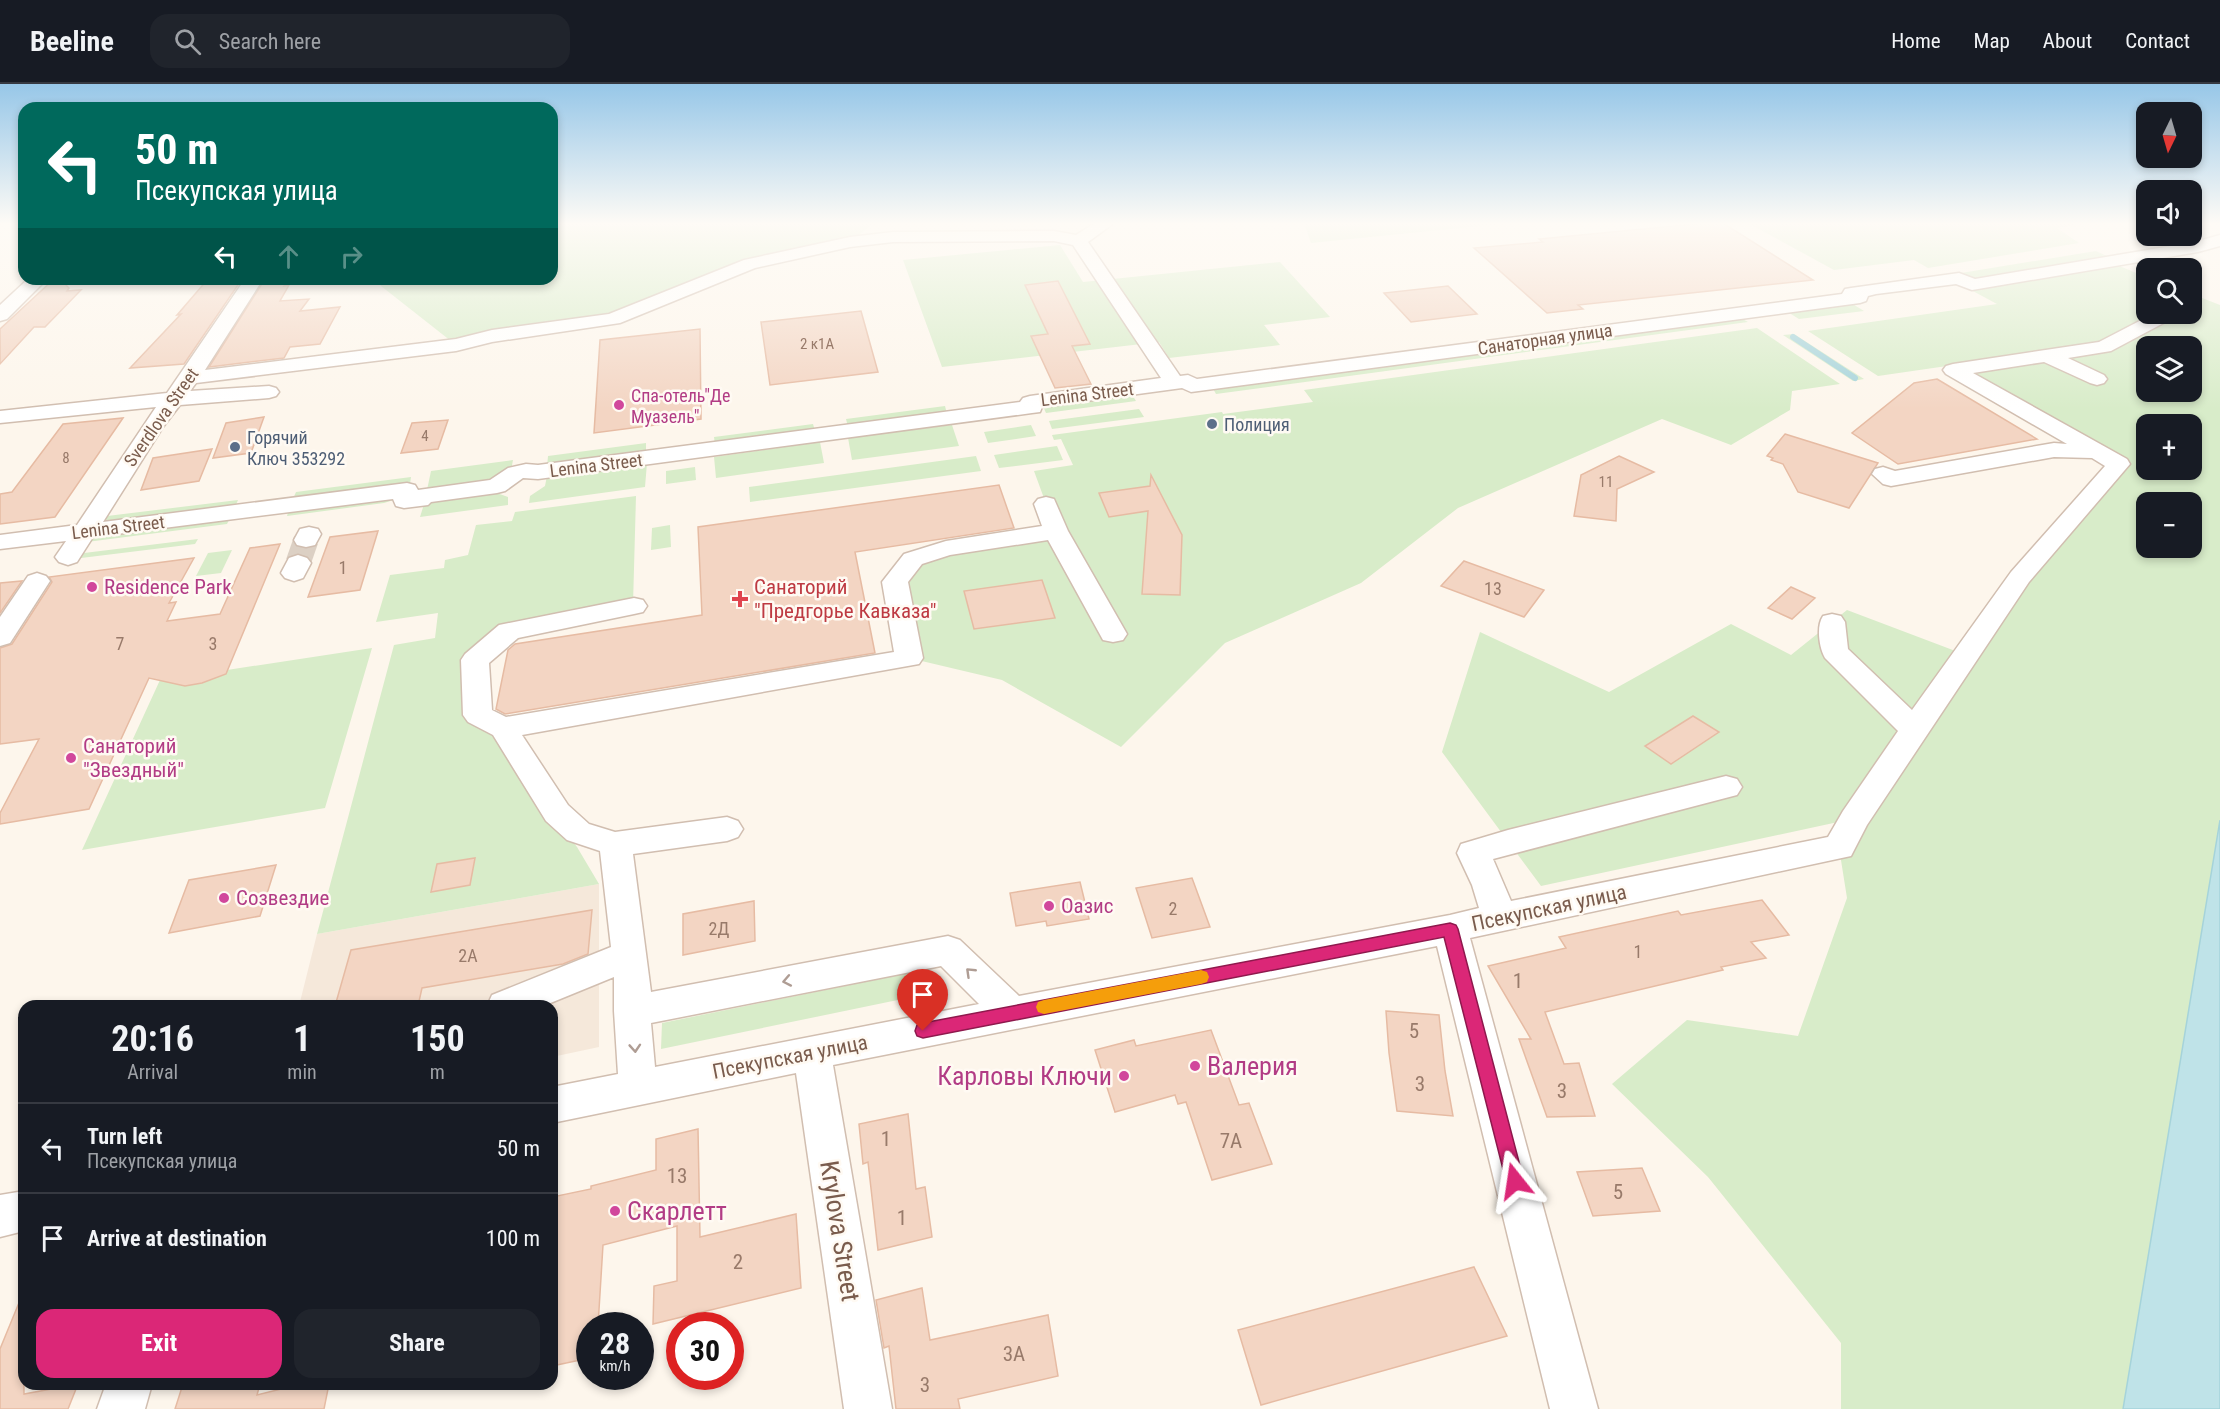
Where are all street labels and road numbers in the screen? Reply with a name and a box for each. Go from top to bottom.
street label: Санаторная улица [1476,319,1614,359]
street label: Sverdlova Street [119,364,203,470]
street label: Lenina Street [1039,378,1135,410]
street label: Lenina Street [548,449,644,481]
street label: Lenina Street [70,511,166,543]
street label: Псекупская улица [1469,880,1629,936]
street label: Псекупская улица [710,1030,870,1084]
street label: Krylova Street [814,1158,866,1304]

